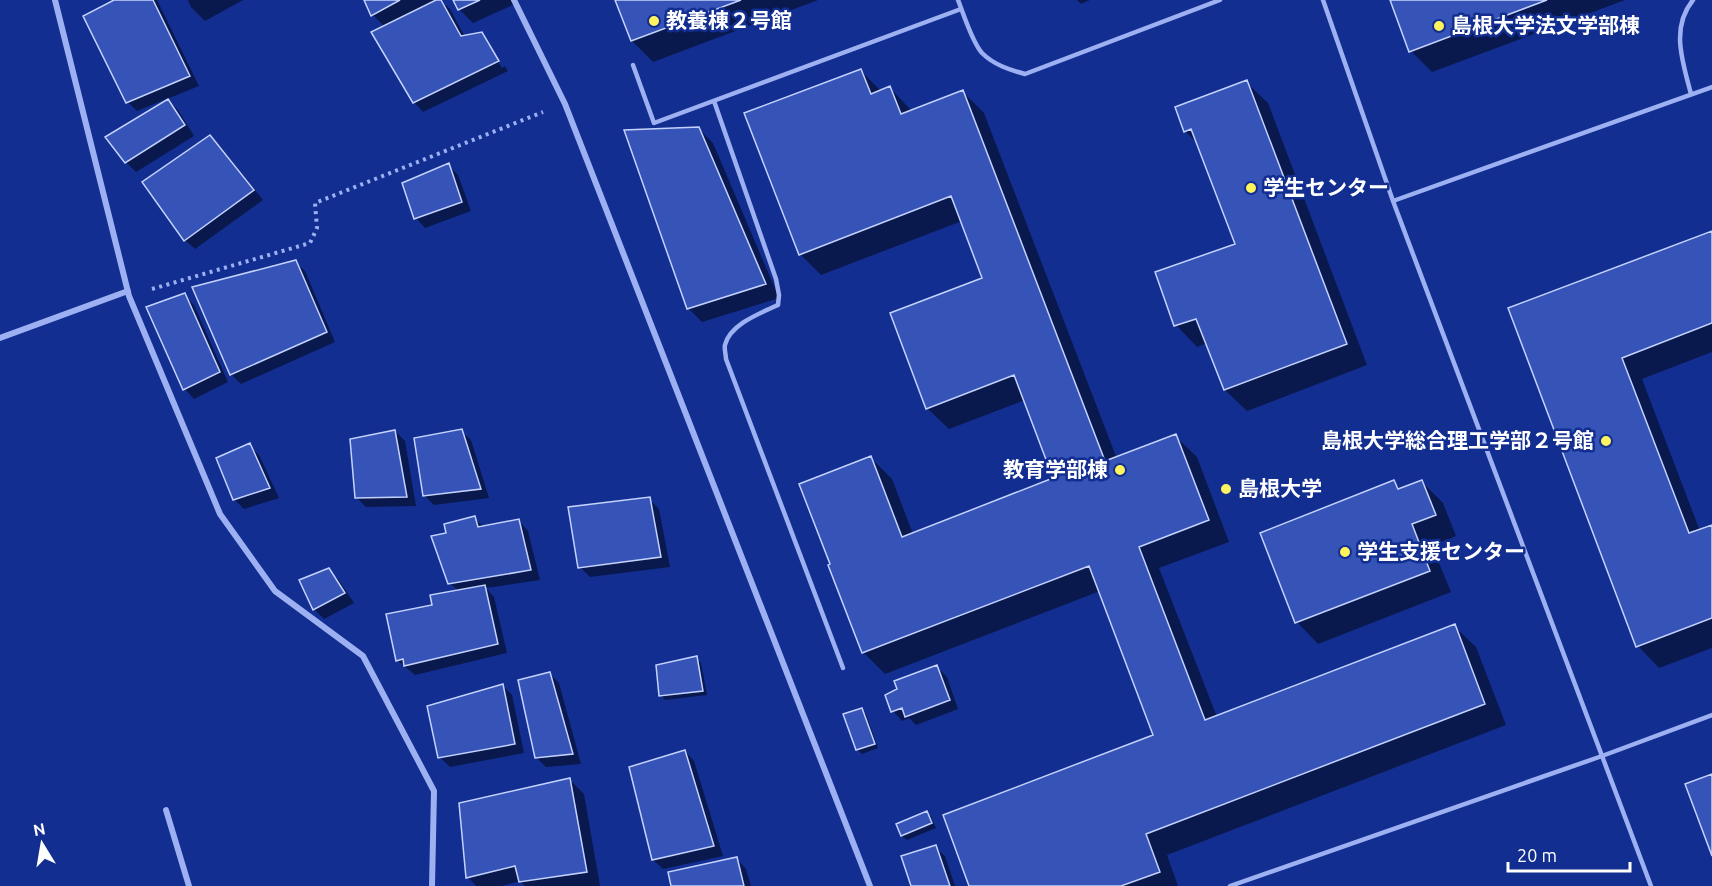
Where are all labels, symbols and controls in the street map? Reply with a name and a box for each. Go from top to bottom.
place label: 教養棟２号館 [666,8,792,32]
place label: 島根大学法文学部棟 [1451,13,1640,37]
marker: 教養棟２号館 [647,14,661,28]
marker: 島根大学法文学部棟 [1432,19,1446,33]
place label: 学生センター [1263,175,1389,199]
marker: 学生センター [1244,181,1258,195]
place label: 島根大学総合理工学部２号館 [1321,428,1594,452]
marker: 島根大学総合理工学部２号館 [1599,434,1613,448]
place label: 教育学部棟 [1003,457,1108,481]
marker: 教育学部棟 [1113,463,1127,477]
place label: 島根大学 [1238,476,1322,500]
marker: 島根大学 [1219,482,1233,496]
place label: 学生支援センター [1357,539,1525,563]
marker: 学生支援センター [1338,545,1352,559]
north arrow [12,814,72,874]
text: N [32,819,47,839]
scale bar [1508,835,1630,873]
text: 20 m [1517,845,1557,865]

